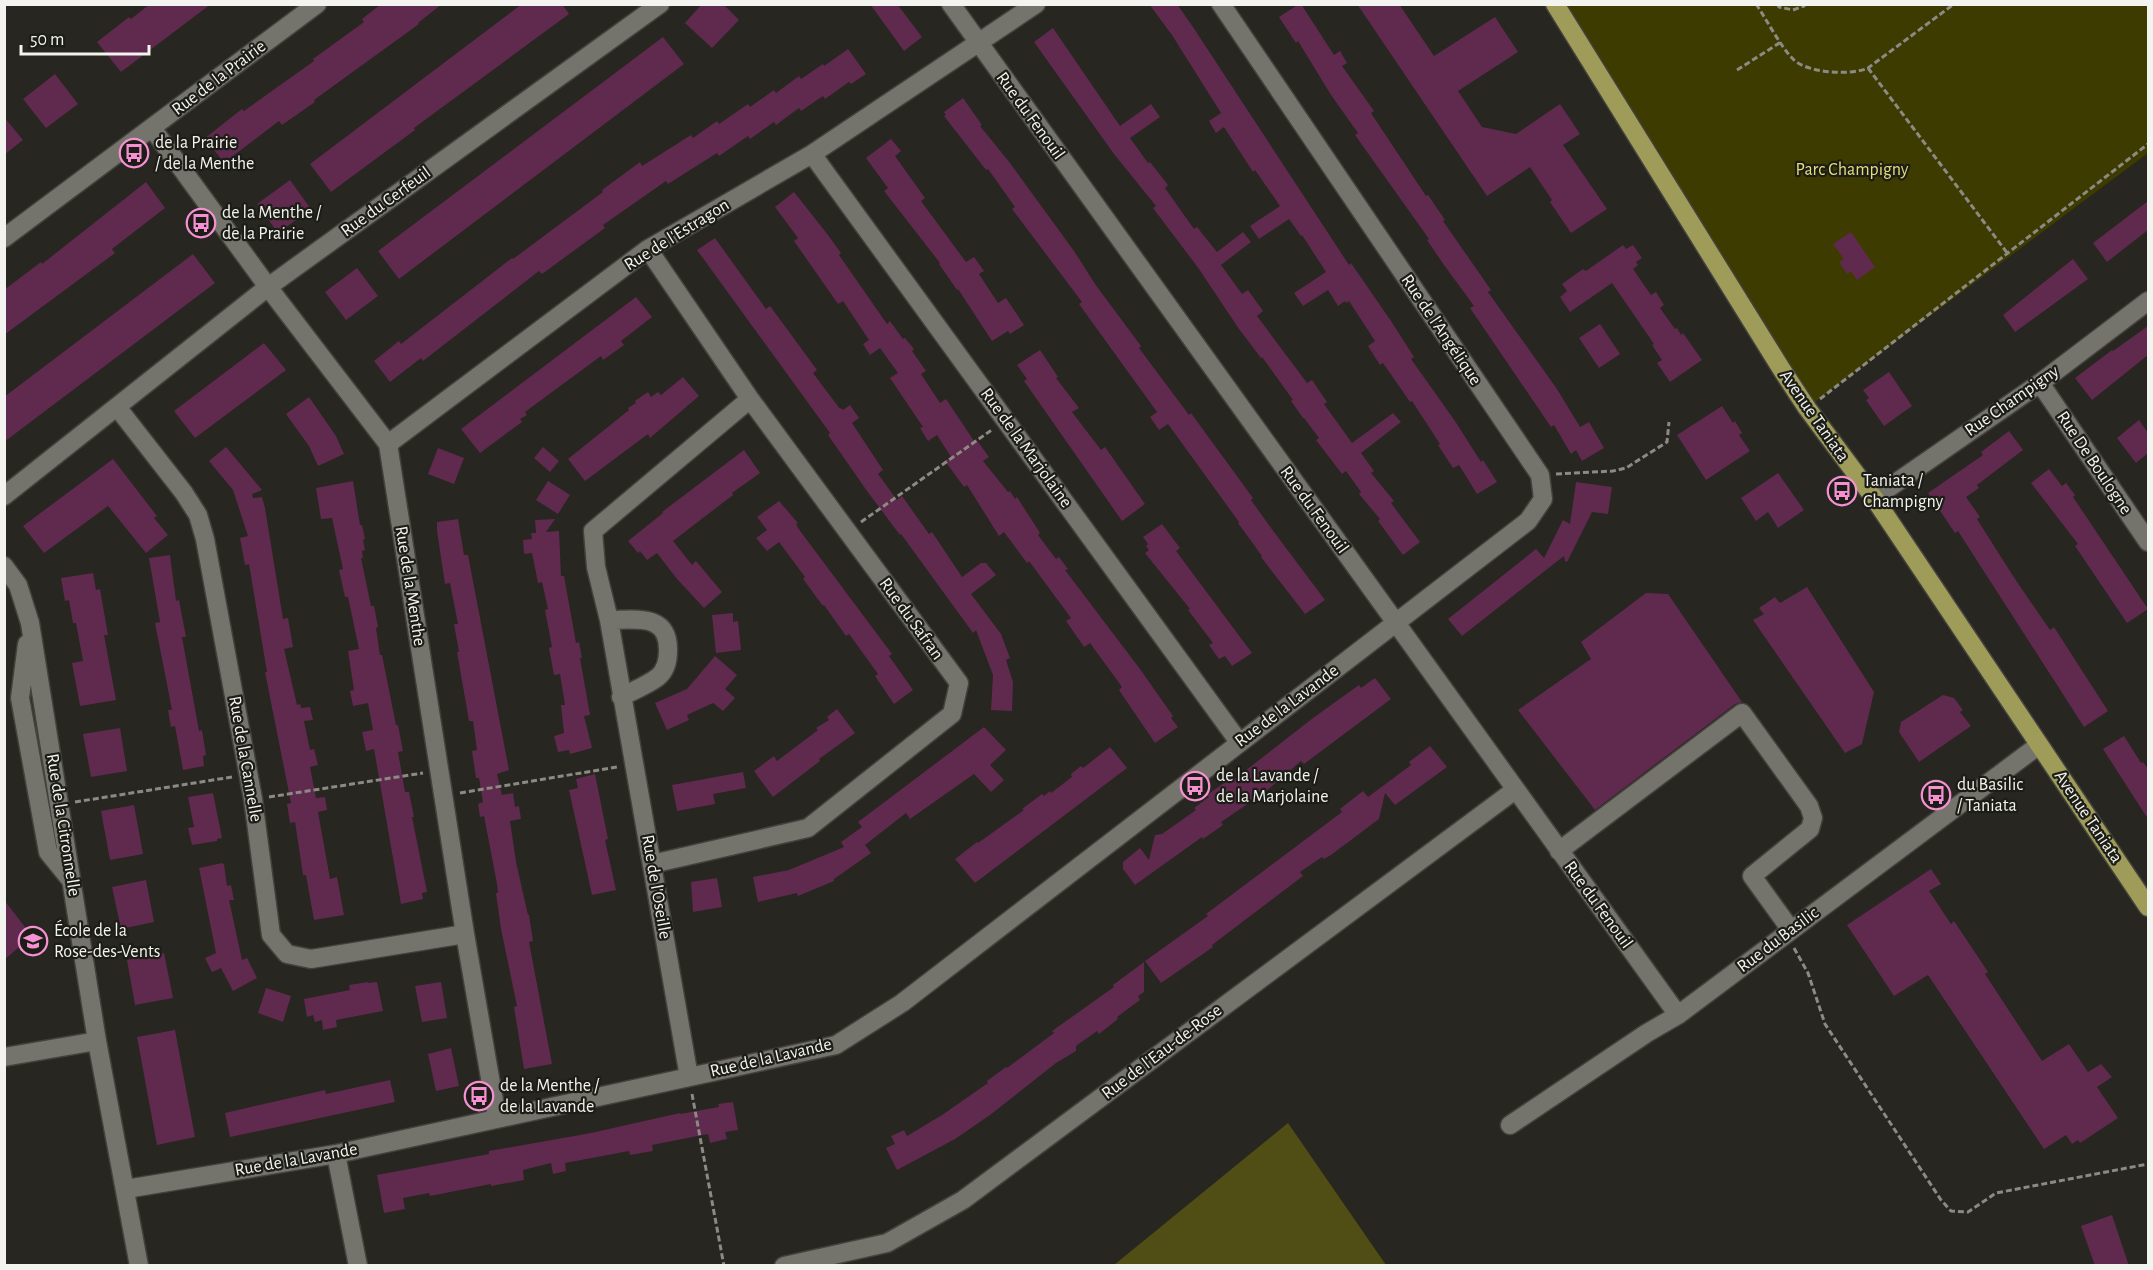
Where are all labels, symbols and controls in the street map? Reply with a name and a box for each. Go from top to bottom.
scale bar [21,18,148,56]
text: 50 m [30,31,64,49]
street label: Rue de la Prairie [169,37,269,119]
street label: Rue du Fenouil [992,69,1068,163]
place label: de la Prairie / de la Menthe [155,134,254,173]
bus stop icon: de la Prairie / de la Menthe [118,137,150,169]
park label: Parc Champigny [1796,161,1909,179]
street label: Rue du Cerfeuil [338,164,434,240]
street label: Rue de l'Estragon [621,196,733,274]
place label: de la Menthe / de la Prairie [222,204,322,243]
bus stop icon: de la Menthe / de la Prairie [185,207,217,239]
street label: Rue de l'Angélique [1397,271,1485,389]
street label: Rue Champigny [1962,362,2063,440]
street label: Avenue Taniata [1776,367,1852,465]
street label: Rue de la Marjolaine [977,385,1075,511]
street label: Rue De Boulogne [2053,408,2135,518]
street label: Rue du Fenouil [1276,463,1352,557]
place label: Taniata / Champigny [1863,472,1943,511]
bus stop icon: Taniata / Champigny [1826,475,1858,507]
street label: Rue de la Menthe [392,525,428,647]
street label: Rue du Safran [875,575,947,663]
street label: Rue de la Lavande [1232,661,1342,751]
street label: Rue de la Cannelle [225,695,265,823]
street label: Rue de la Citronnelle [43,752,83,898]
place label: de la Lavande / de la Marjolaine [1216,767,1329,806]
street label: Avenue Taniata [2051,768,2125,866]
bus stop icon: de la Lavande / de la Marjolaine [1179,770,1211,802]
place label: du Basilic / Taniata [1957,776,2023,815]
bus stop icon: du Basilic / Taniata [1920,779,1952,811]
street label: Rue de l'Oseille [638,833,674,941]
street label: Rue du Fenouil [1560,858,1636,952]
street label: Rue du Basilic [1734,904,1822,976]
place label: École de la Rose-des-Vents [54,919,160,961]
school or university icon: École de la Rose-des-Vents [17,925,49,957]
street label: Rue de l'Eau-de-Rose [1099,1001,1225,1103]
street label: Rue de la Lavande [708,1035,834,1081]
place label: de la Menthe / de la Lavande [500,1077,600,1116]
bus stop icon: de la Menthe / de la Lavande [463,1080,495,1112]
street label: Rue de la Lavande [233,1140,359,1180]

